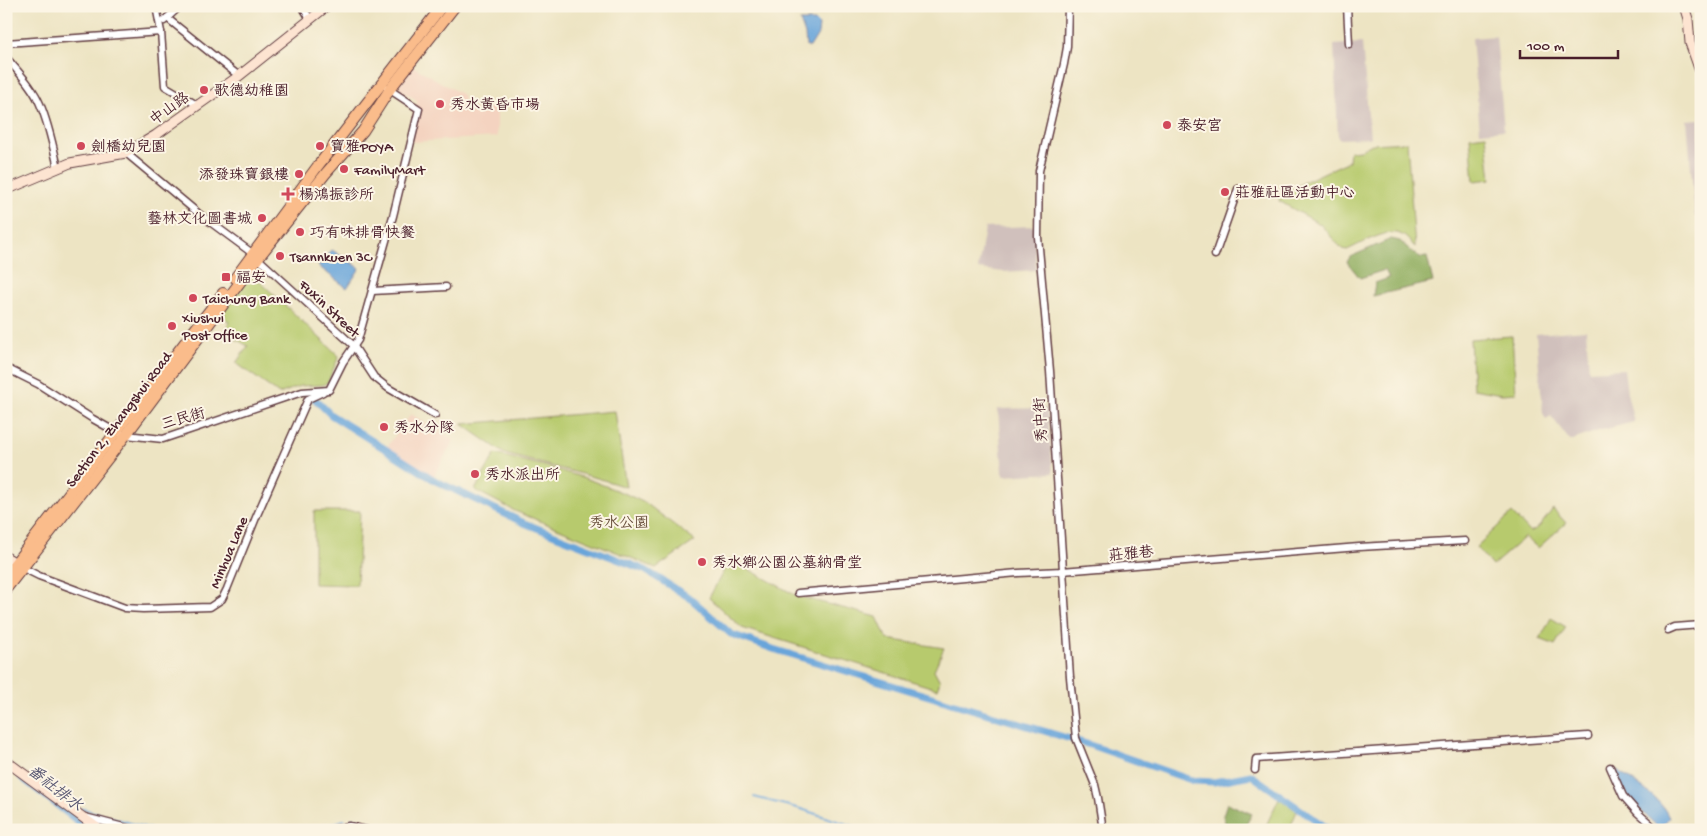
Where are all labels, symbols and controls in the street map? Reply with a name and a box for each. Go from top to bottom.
scale bar [1520,28,1617,60]
text: 100 m [1526,38,1565,56]
place label: 歌德幼稚園 [214,82,289,101]
marker: 歌德幼稚園 [198,84,210,96]
street label: 中山路 [147,89,194,130]
place label: 秀水黃昏市場 [450,97,540,115]
marker: 秀水黃昏市場 [434,98,446,110]
place label: 泰安宮 [1177,118,1222,136]
marker: 泰安宮 [1161,119,1173,131]
place label: 劍橋幼兒園 [91,138,166,157]
place label: 寶雅POYA [330,139,394,157]
marker: 劍橋幼兒園 [75,140,87,152]
marker: 寶雅POYA [314,140,326,152]
place label: FamilyMart [353,162,427,180]
marker: FamilyMart [338,163,350,175]
place label: 添發珠寶銀樓 [199,167,289,185]
marker: 添發珠寶銀樓 [293,168,305,180]
place label: 莊雅社區活動中心 [1235,185,1355,203]
marker: 莊雅社區活動中心 [1219,186,1231,198]
marker: 楊鴻振診所 [281,187,295,201]
place label: 楊鴻振診所 [299,187,374,205]
place label: 藝林文化圖書城 [147,211,252,229]
marker: 藝林文化圖書城 [256,212,268,224]
place label: 巧有味排骨快餐 [310,224,415,243]
marker: 巧有味排骨快餐 [294,226,306,238]
place label: Tsannkuen 3C [289,249,373,267]
marker: Tsannkuen 3C [274,250,286,262]
place label: 福安 [236,270,266,288]
marker: 福安 [220,271,232,283]
street label: Fuxin Street [294,276,364,343]
place label: Taichung Bank [202,291,291,309]
marker: Taichung Bank [187,292,199,304]
place label: Xiushui Post Office [181,310,248,345]
marker: Xiushui Post Office [166,320,178,332]
street label: Section 2, Zhangshui Road [63,348,177,492]
street label: 秀中街 [1032,397,1052,443]
street label: 三民街 [159,405,208,435]
place label: 秀水分隊 [394,419,454,438]
marker: 秀水分隊 [378,421,390,433]
place label: 秀水派出所 [485,467,560,485]
marker: 秀水派出所 [469,468,481,480]
street label: Minhua Lane [207,514,253,591]
park label: 秀水公園 [589,515,649,533]
street label: 莊雅巷 [1108,544,1154,566]
place label: 秀水鄉公園公墓納骨堂 [712,555,862,573]
marker: 秀水鄉公園公墓納骨堂 [696,556,708,568]
water label: 番社排水 [23,762,86,818]

